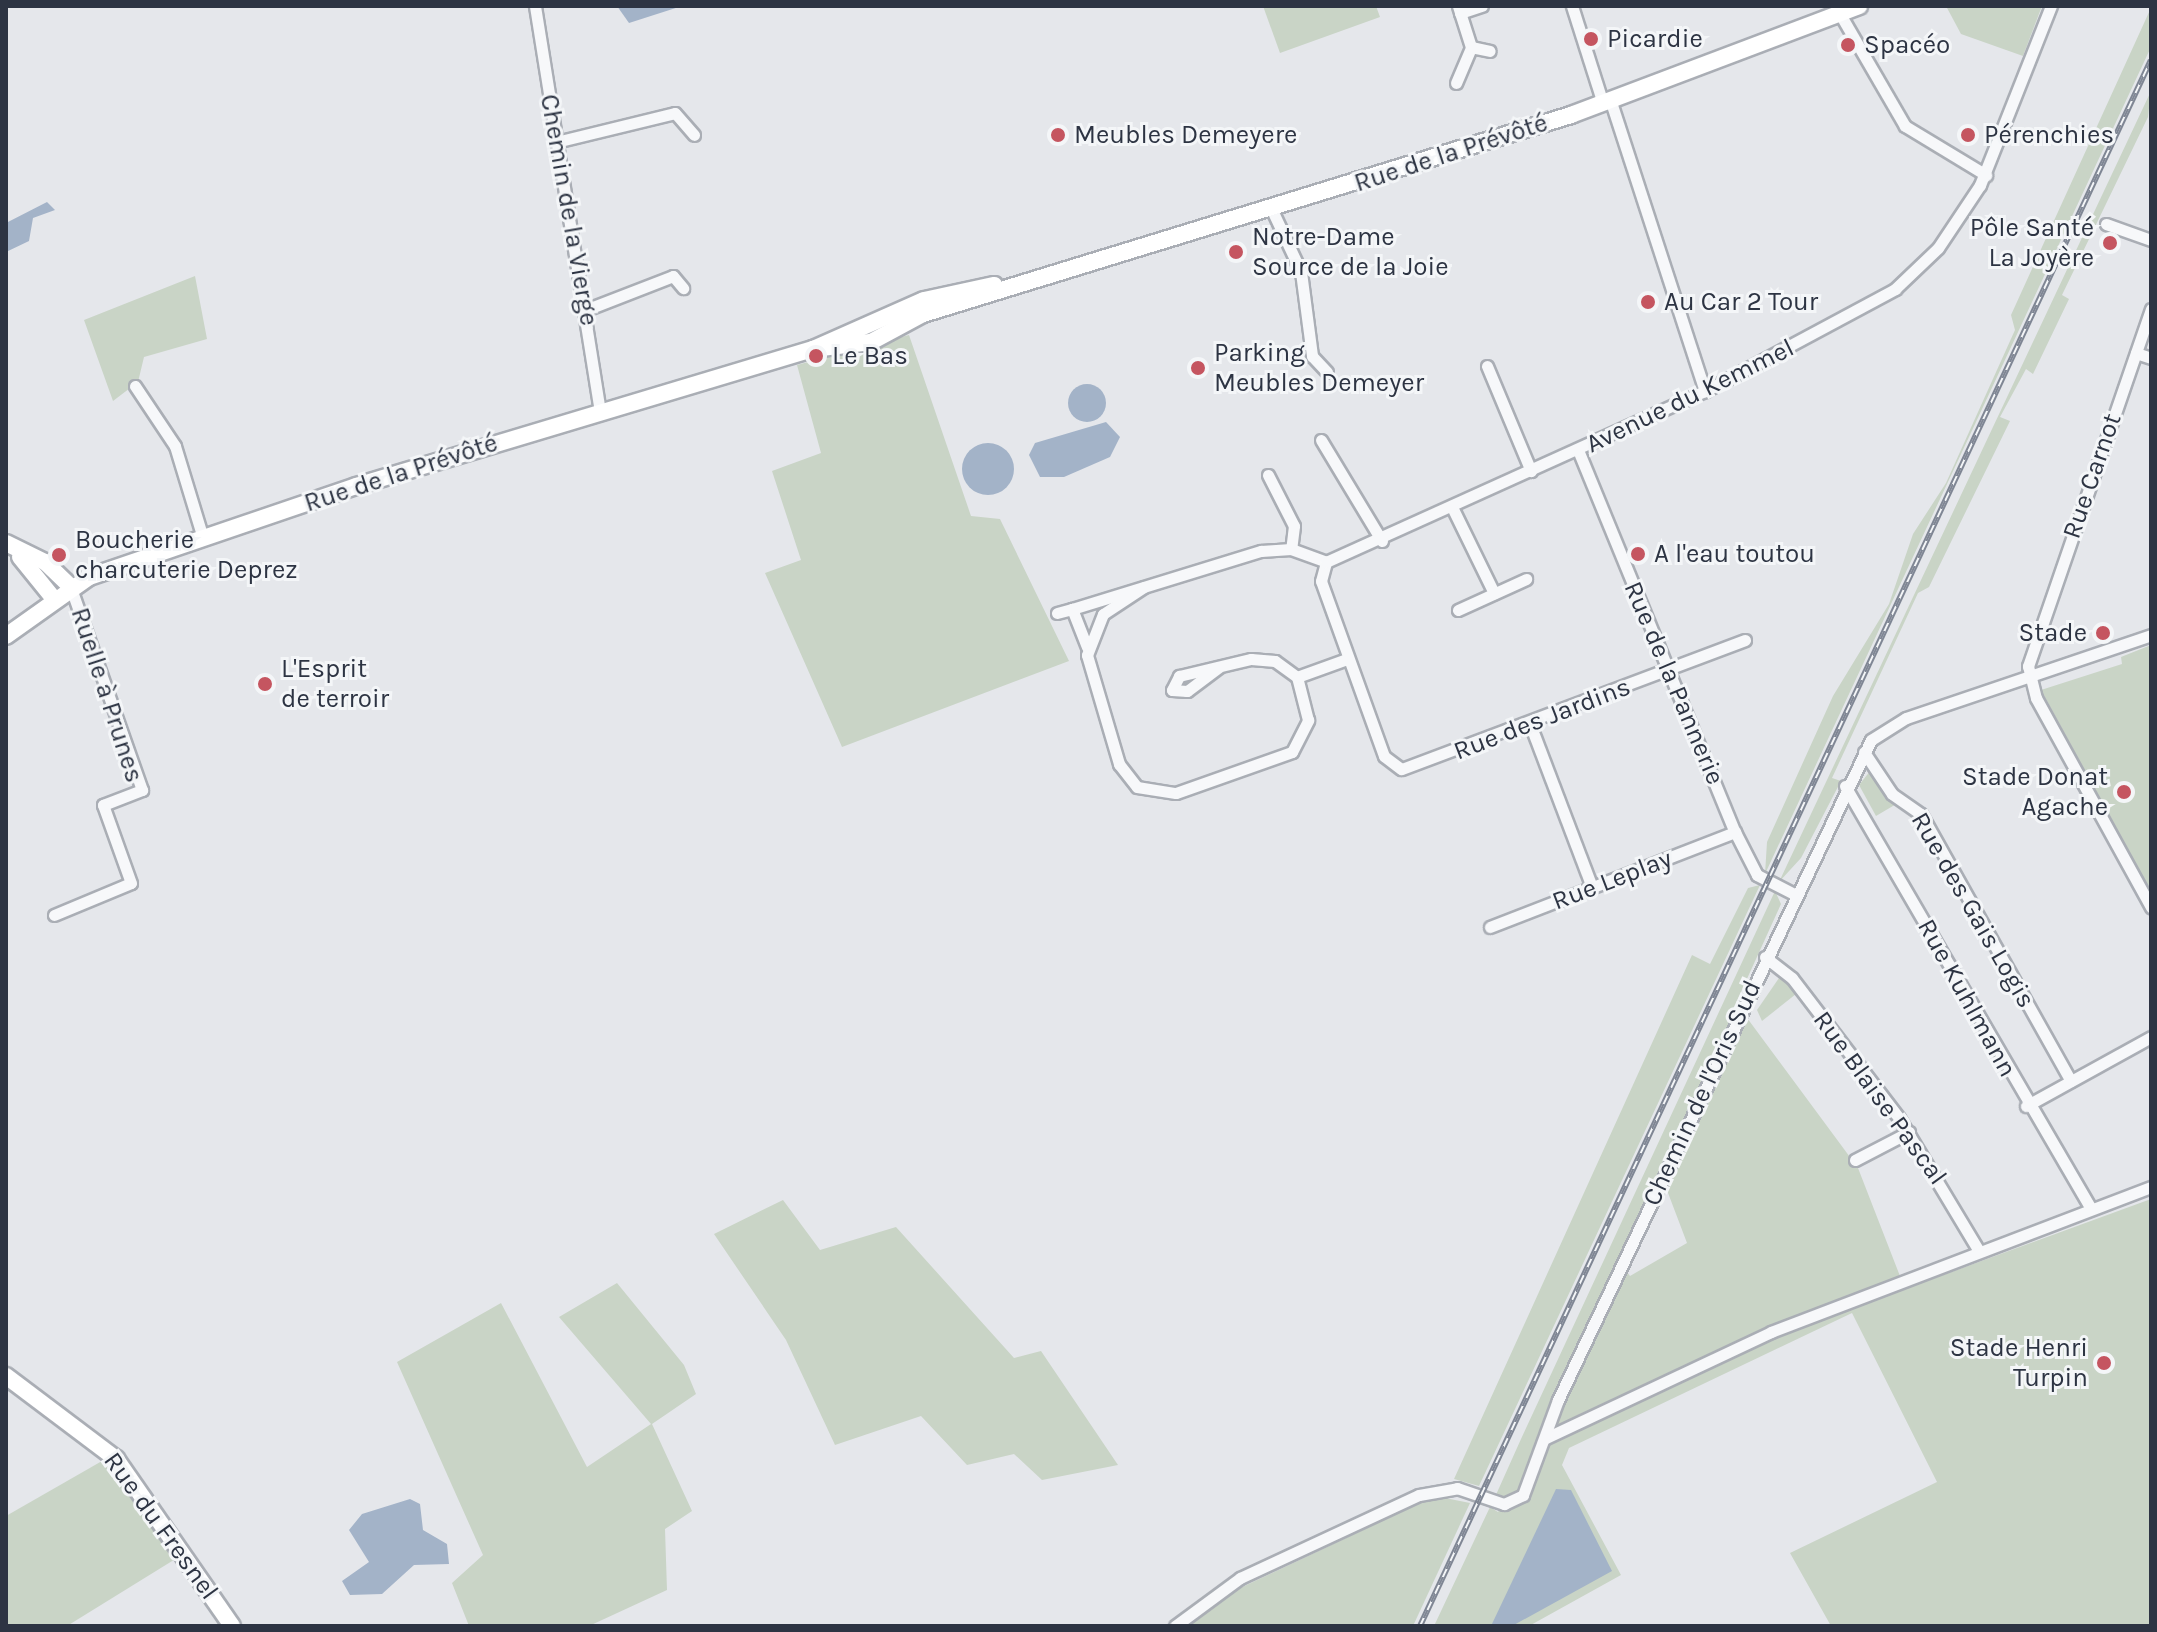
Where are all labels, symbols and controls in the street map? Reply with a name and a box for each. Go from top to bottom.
place label: Picardie [1607,23,1703,55]
place label: Spacéo [1864,29,1950,61]
marker: Picardie [1582,30,1600,48]
marker: Spacéo [1839,36,1857,54]
street label: Chemin de la Vierge [533,92,605,328]
street label: Rue de la Prévôté [1350,107,1552,199]
place label: Meubles Demeyere [1074,119,1297,151]
place label: Pérenchies [1984,119,2114,151]
marker: Meubles Demeyere [1049,126,1067,144]
marker: Pérenchies [1959,126,1977,144]
place label: Pôle Santé La Joyère [1970,212,2094,274]
place label: Notre-Dame Source de la Joie [1252,221,1449,282]
marker: Pôle Santé La Joyère [2101,234,2119,252]
marker: Notre-Dame Source de la Joie [1227,243,1245,261]
place label: Au Car 2 Tour [1664,286,1818,318]
marker: Au Car 2 Tour [1639,293,1657,311]
street label: Avenue du Kemmel [1581,332,1799,460]
place label: Parking Meubles Demeyer [1214,337,1424,398]
place label: Le Bas [832,340,908,372]
marker: Le Bas [807,347,825,365]
marker: Parking Meubles Demeyer [1189,359,1207,377]
street label: Rue Carnot [2056,409,2128,543]
street label: Rue de la Prévôté [300,427,502,519]
place label: Boucherie charcuterie Deprez [75,524,298,586]
place label: A l'eau toutou [1654,538,1815,570]
marker: A l'eau toutou [1629,545,1647,563]
marker: Boucherie charcuterie Deprez [50,546,68,564]
street label: Rue de la Pannerie [1617,577,1731,789]
street label: Ruelle à Prunes [64,604,150,786]
place label: Stade [2018,617,2087,649]
marker: Stade [2094,624,2112,642]
place label: L'Esprit de terroir [281,653,389,714]
street label: Rue des Jardins [1449,671,1635,767]
marker: L'Esprit de terroir [256,675,274,693]
place label: Stade Donat Agache [1962,761,2108,822]
marker: Stade Donat Agache [2115,783,2133,801]
street label: Rue des Gais Logis [1904,807,2042,1013]
street label: Rue Leplay [1548,843,1676,917]
street label: Rue Kuhlmann [1911,914,2023,1082]
street label: Chemin de l'Oris Sud [1636,975,1768,1211]
street label: Rue Blaise Pascal [1806,1005,1954,1191]
place label: Stade Henri Turpin [1950,1332,2088,1394]
marker: Stade Henri Turpin [2095,1354,2113,1372]
street label: Rue du Fresnel [97,1446,225,1606]

